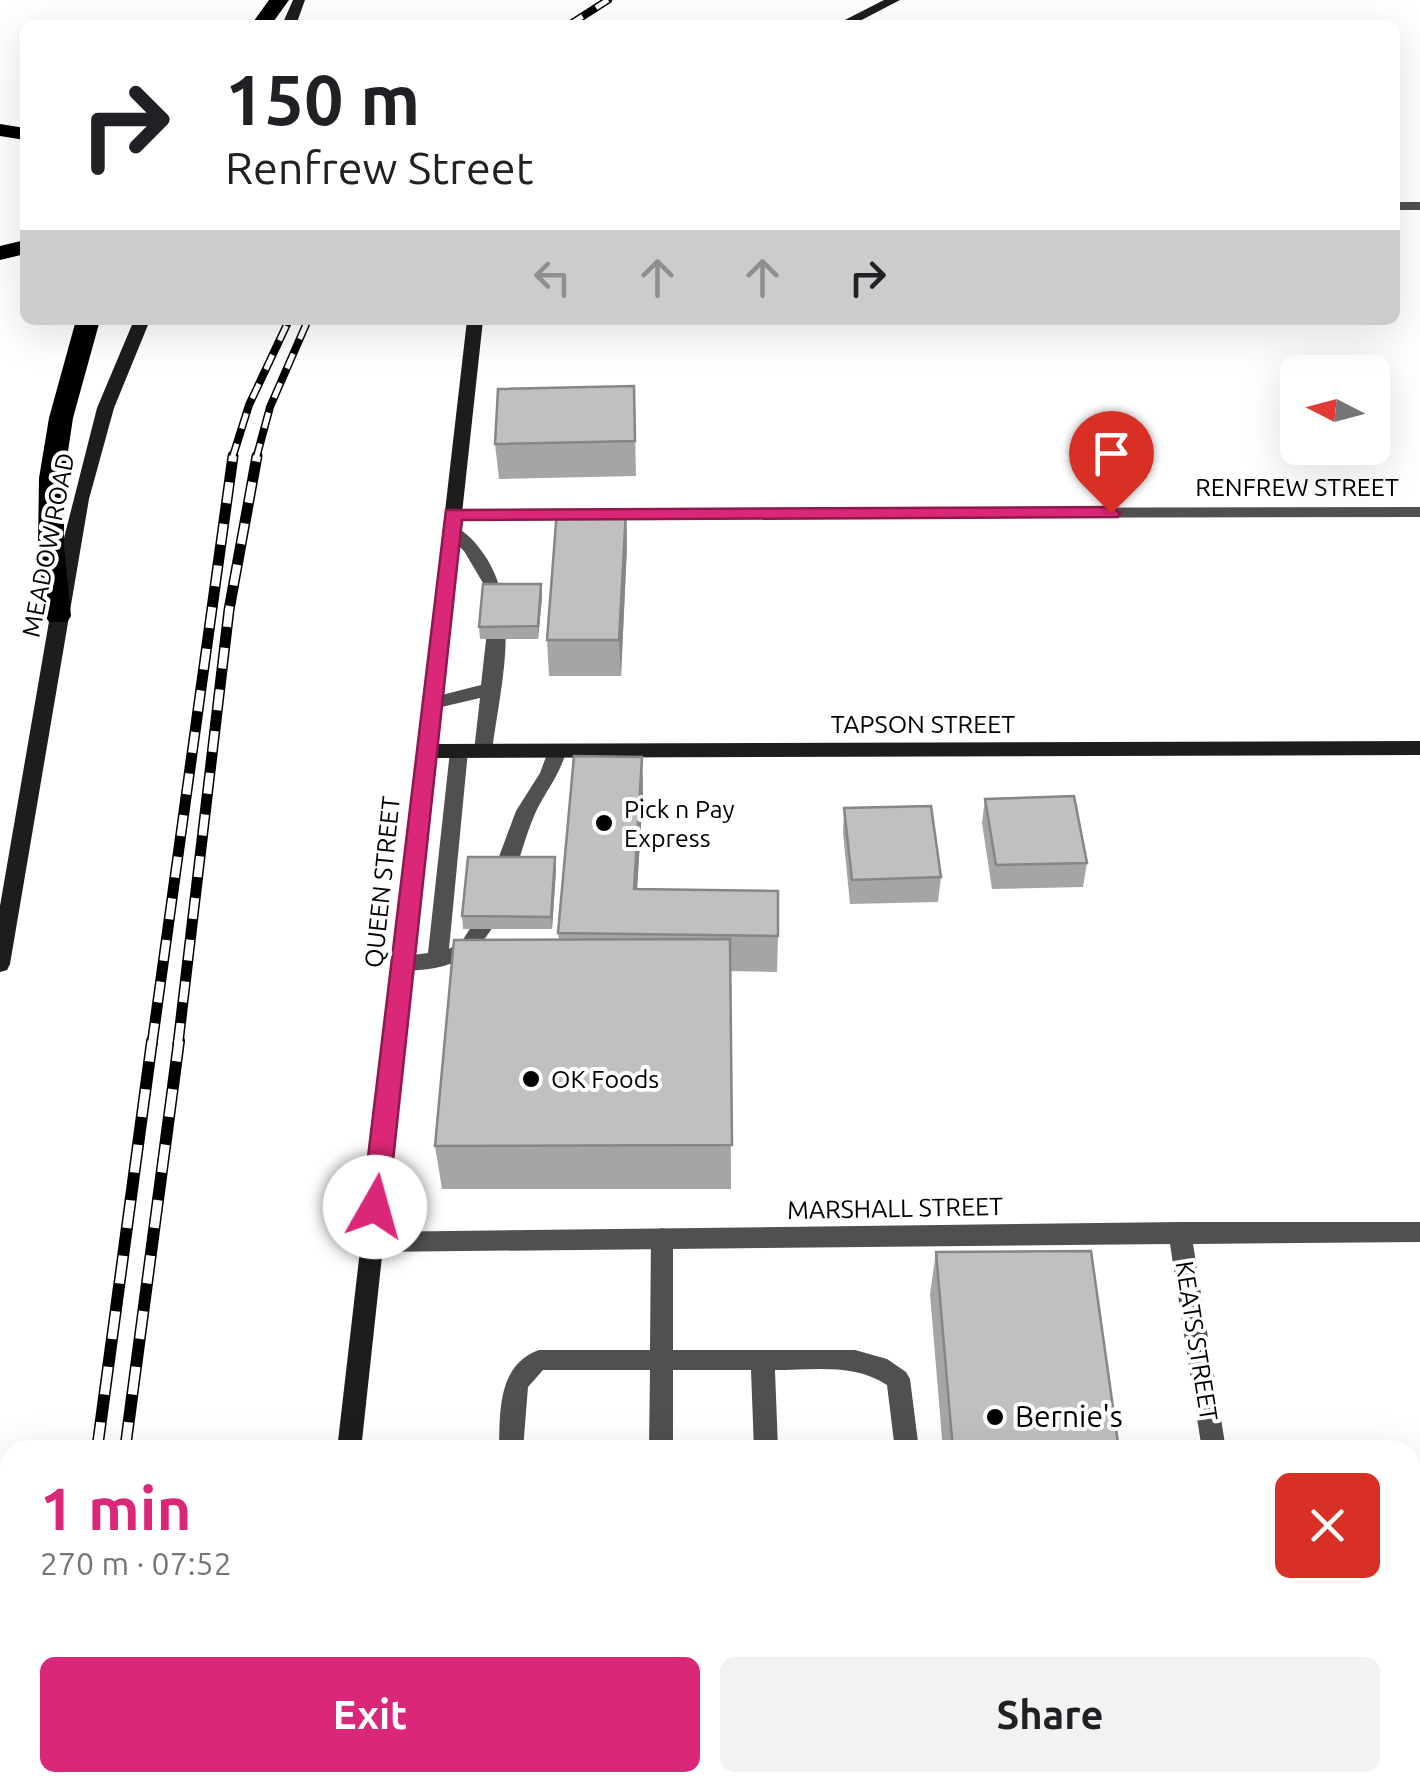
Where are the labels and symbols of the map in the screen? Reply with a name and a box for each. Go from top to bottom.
north arrow [1280,355,1390,465]
pin [1069,411,1154,514]
street label: MEADOW ROAD [16,451,80,639]
street label: RENFREW STREET [1195,473,1399,501]
street label: TAPSON STREET [831,710,1015,738]
street label: QUEEN STREET [359,795,405,969]
place label: Pick n Pay Express [624,795,735,852]
marker: Pick n Pay Express [593,812,615,834]
place label: OK Foods [551,1065,659,1093]
marker: OK Foods [520,1068,542,1090]
position arrow [323,1155,427,1259]
street label: MARSHALL STREET [787,1192,1003,1224]
street label: KEATS STREET [1171,1259,1223,1423]
place label: Bernie's [1015,1399,1123,1433]
marker: Bernie's [984,1406,1006,1428]

